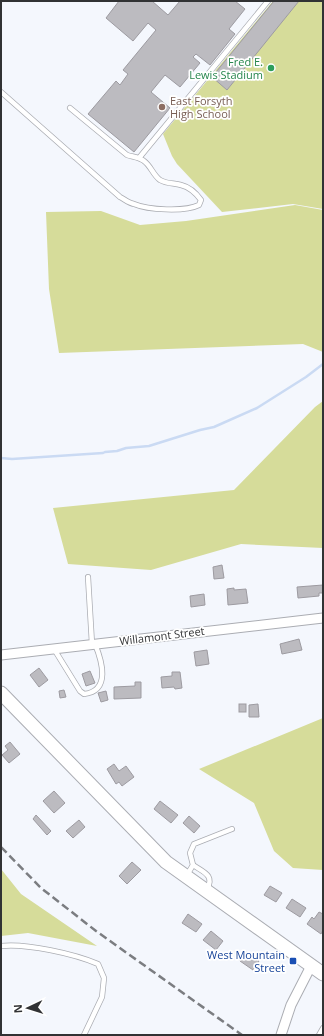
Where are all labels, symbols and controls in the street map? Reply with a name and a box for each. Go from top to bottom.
place label: Fred E. Lewis Stadium [189,54,263,82]
marker: Fred E. Lewis Stadium [266,63,276,73]
place label: East Forsyth High School [170,93,232,121]
marker: East Forsyth High School [157,102,167,112]
street label: Willamont Street [119,623,205,648]
place label: West Mountain Street [207,947,285,975]
marker: West Mountain Street [288,956,298,966]
north arrow [8,988,48,1028]
text: N [10,1004,25,1014]

